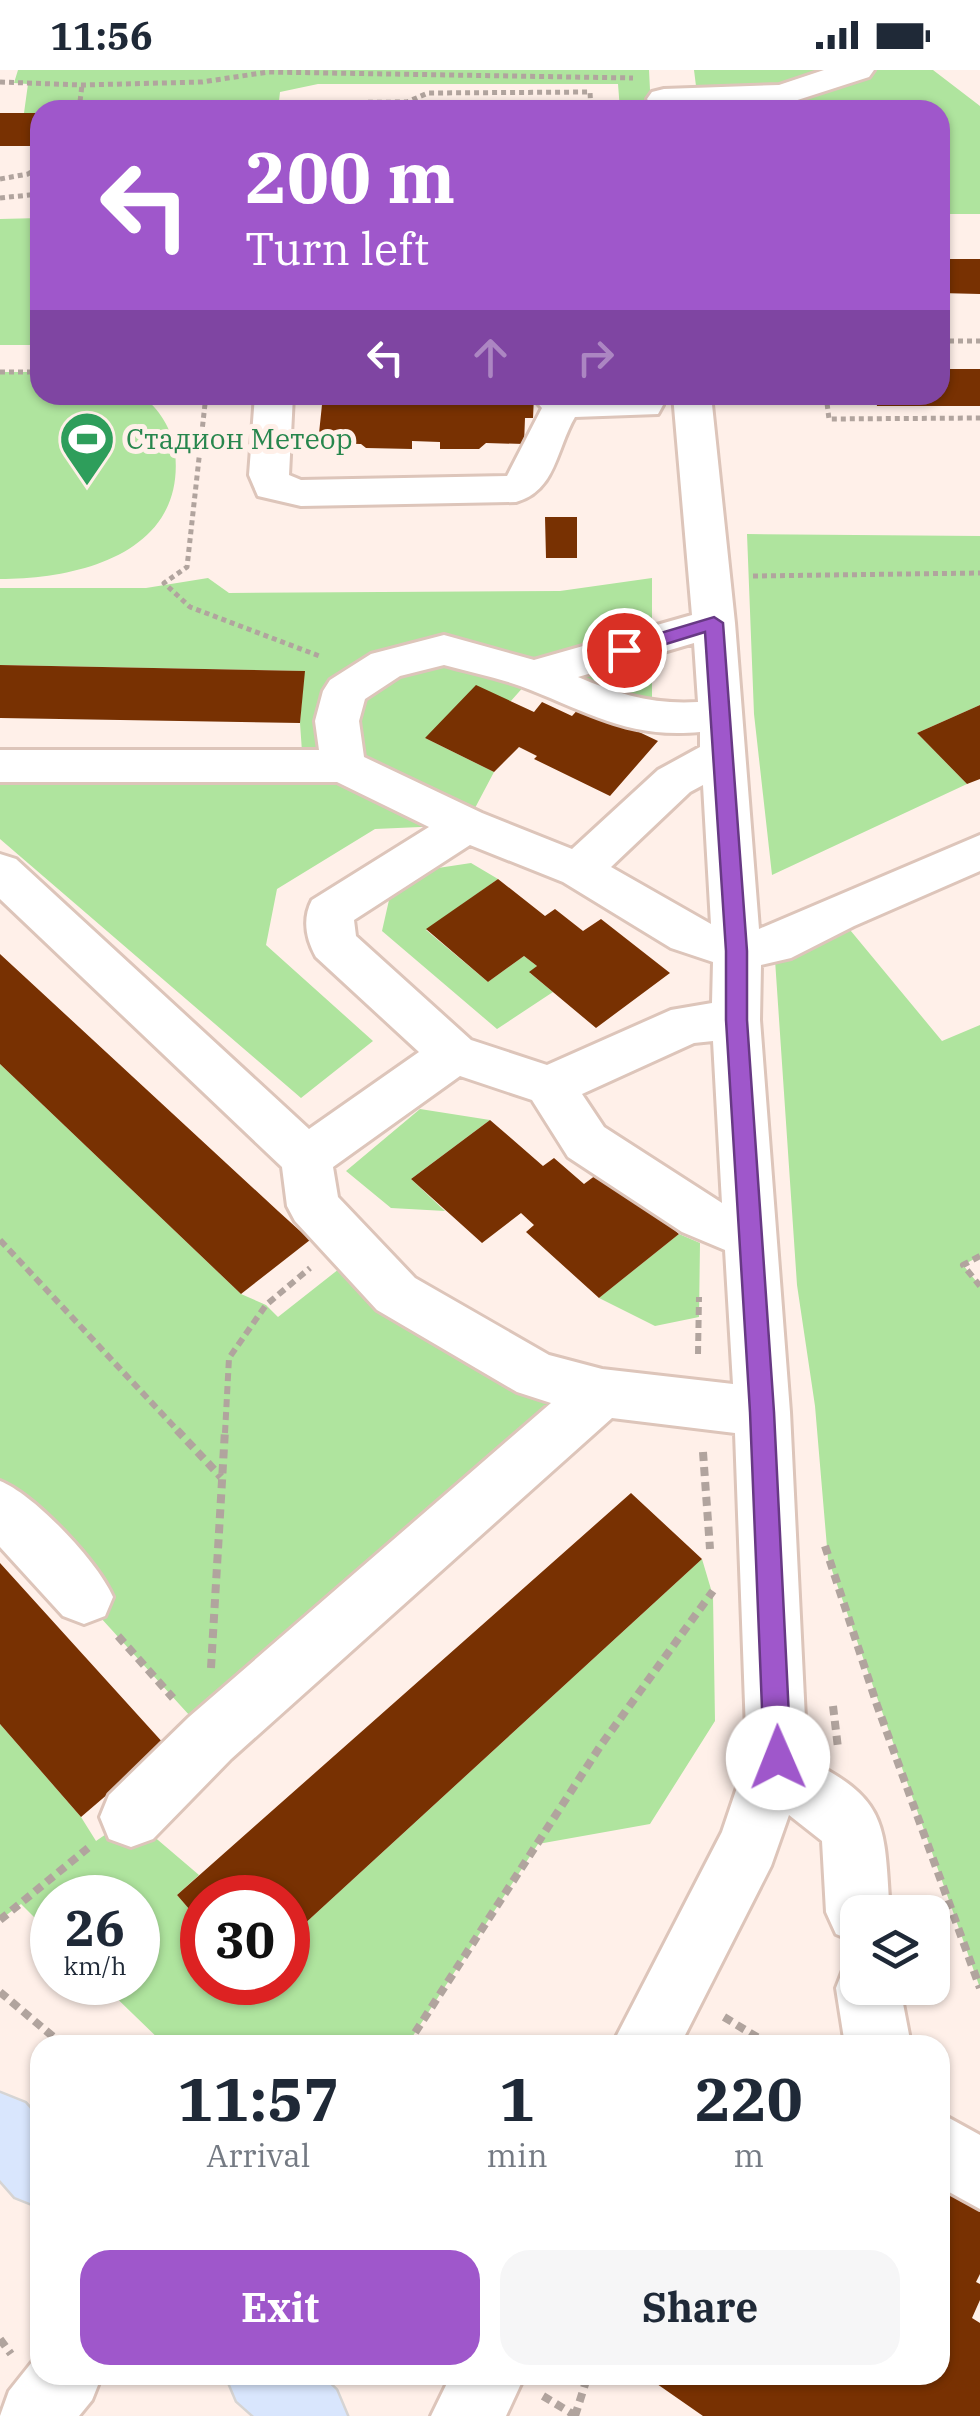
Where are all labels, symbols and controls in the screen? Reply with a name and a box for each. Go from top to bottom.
text: 11:56 [50,11,153,60]
text: 200 m [245,131,455,222]
icon: left [80,140,210,270]
text: Turn left [245,219,429,277]
icon: left [358,330,413,385]
icon: ahead [463,330,518,385]
icon: right [568,330,623,385]
sports icon: Стадион Метеор [57,409,117,488]
place label: Стадион Метеор [126,420,353,457]
pin [582,608,667,693]
icon: arrive [597,623,652,678]
position arrow [726,1706,830,1810]
speed limit sign: 30 [180,1875,310,2005]
text: 26 [65,1895,125,1960]
map controls [840,1895,950,2005]
button: layers [840,1895,950,2005]
text: km/h [63,1949,127,1982]
text: 11:57 [177,2059,339,2138]
text: 1 [499,2059,535,2138]
text: 220 [695,2059,803,2138]
text: Arrival [206,2134,310,2176]
text: min [487,2134,548,2176]
text: m [734,2134,764,2176]
button: Exit [80,2250,480,2365]
button: Share [500,2250,900,2365]

